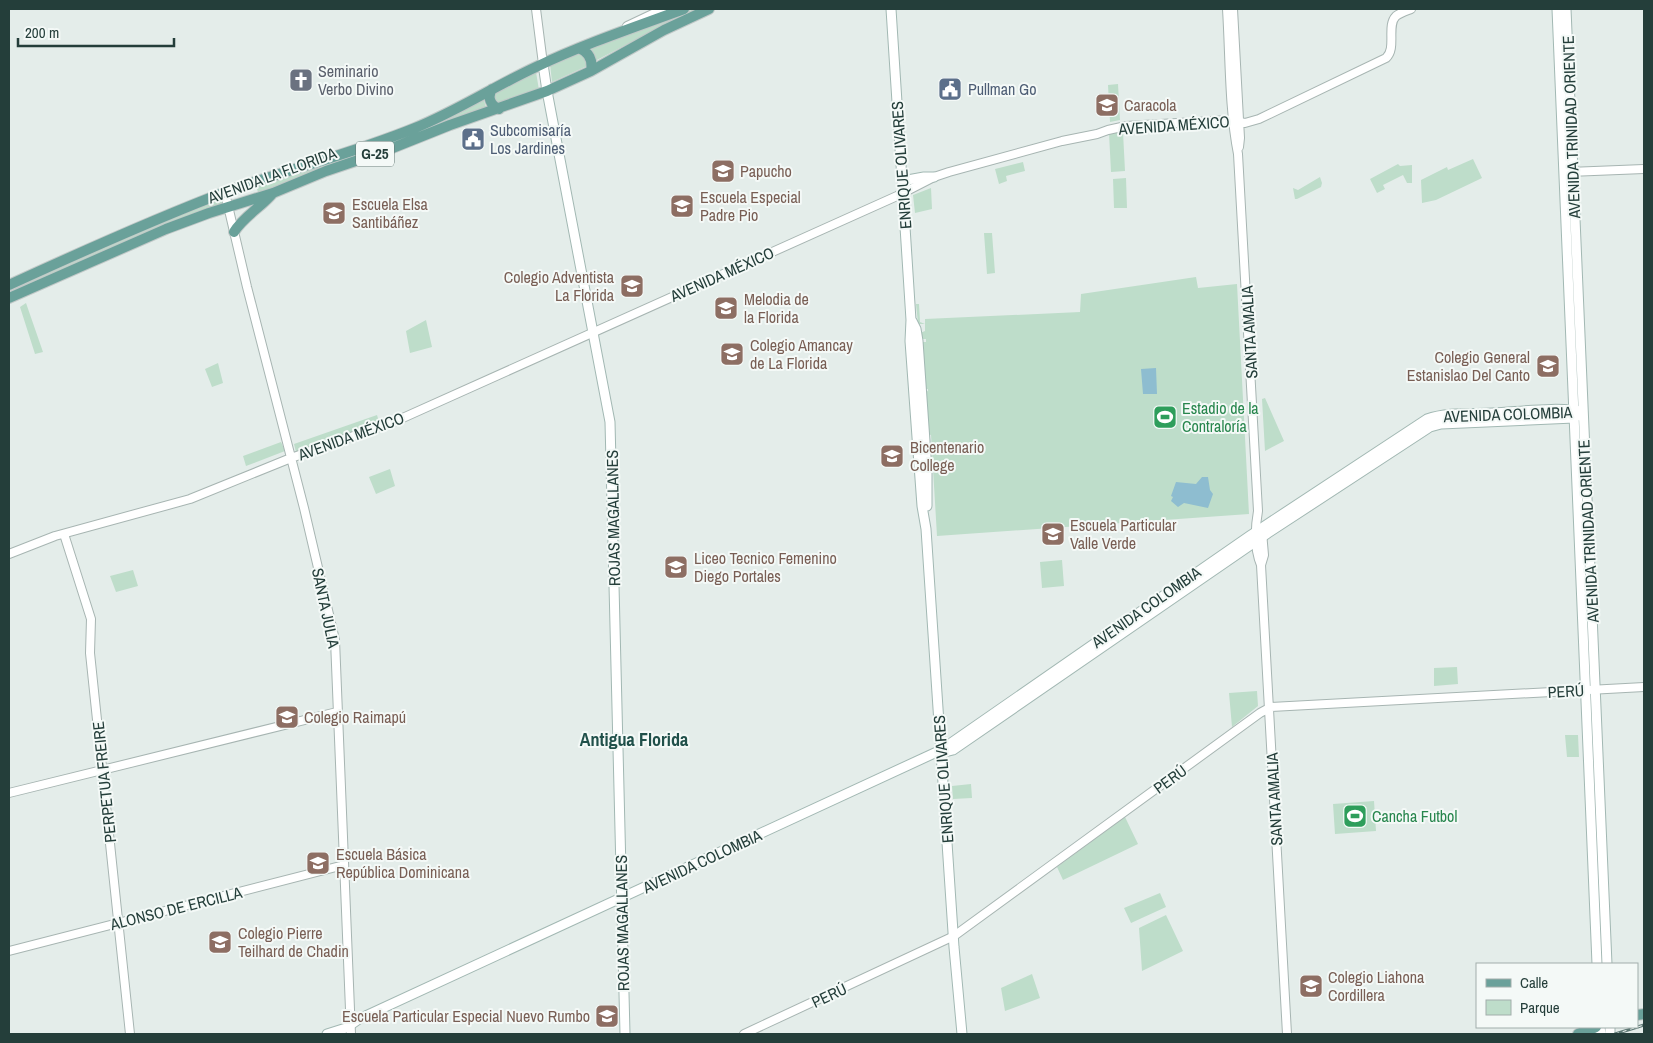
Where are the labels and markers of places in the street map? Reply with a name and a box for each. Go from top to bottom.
place label: Seminario Verbo Divino [318,60,394,100]
church icon: Seminario Verbo Divino [288,67,314,93]
public building icon: Pullman Go [937,76,963,102]
place label: Pullman Go [968,78,1037,100]
school or university icon: Caracola [1094,92,1120,118]
place label: Caracola [1124,94,1177,116]
place label: Subcomisaría Los Jardines [490,119,572,159]
public building icon: Subcomisaría Los Jardines [460,126,486,152]
school or university icon: Papucho [710,158,736,184]
place label: Papucho [740,160,792,182]
place label: Escuela Especial Padre Pio [700,186,801,226]
place label: Escuela Elsa Santibáñez [352,193,429,233]
school or university icon: Escuela Especial Padre Pio [669,193,695,219]
school or university icon: Escuela Elsa Santibáñez [321,200,347,226]
place label: Colegio Adventista La Florida [504,266,615,306]
school or university icon: Colegio Adventista La Florida [619,273,645,299]
place label: Melodia de la Florida [744,288,809,328]
school or university icon: Melodia de la Florida [713,295,739,321]
place label: Colegio Amancay de La Florida [750,334,853,374]
school or university icon: Colegio Amancay de La Florida [719,341,745,367]
place label: Colegio General Estanislao Del Canto [1407,346,1530,386]
school or university icon: Colegio General Estanislao Del Canto [1535,353,1561,379]
place label: Estadio de la Contraloría [1182,397,1259,437]
sports icon: Estadio de la Contraloría [1152,404,1178,430]
place label: Bicentenario College [910,436,984,476]
school or university icon: Bicentenario College [879,443,905,469]
place label: Escuela Particular Valle Verde [1070,514,1177,554]
school or university icon: Escuela Particular Valle Verde [1040,521,1066,547]
place label: Liceo Tecnico Femenino Diego Portales [694,547,837,587]
school or university icon: Liceo Tecnico Femenino Diego Portales [663,554,689,580]
school or university icon: Colegio Raimapú [274,704,300,730]
place label: Colegio Raimapú [304,706,406,728]
sports icon: Cancha Futbol [1342,803,1368,829]
place label: Cancha Futbol [1372,805,1457,827]
place label: Escuela Básica República Dominicana [336,843,470,883]
school or university icon: Escuela Básica República Dominicana [305,850,331,876]
place label: Colegio Pierre Teilhard de Chadin [238,922,349,962]
school or university icon: Colegio Pierre Teilhard de Chadin [207,929,233,955]
place label: Colegio Liahona Cordillera [1328,966,1425,1006]
school or university icon: Colegio Liahona Cordillera [1298,973,1324,999]
school or university icon: Escuela Particular Especial Nuevo Rumbo [594,1003,620,1029]
place label: Escuela Particular Especial Nuevo Rumbo [342,1005,590,1027]

